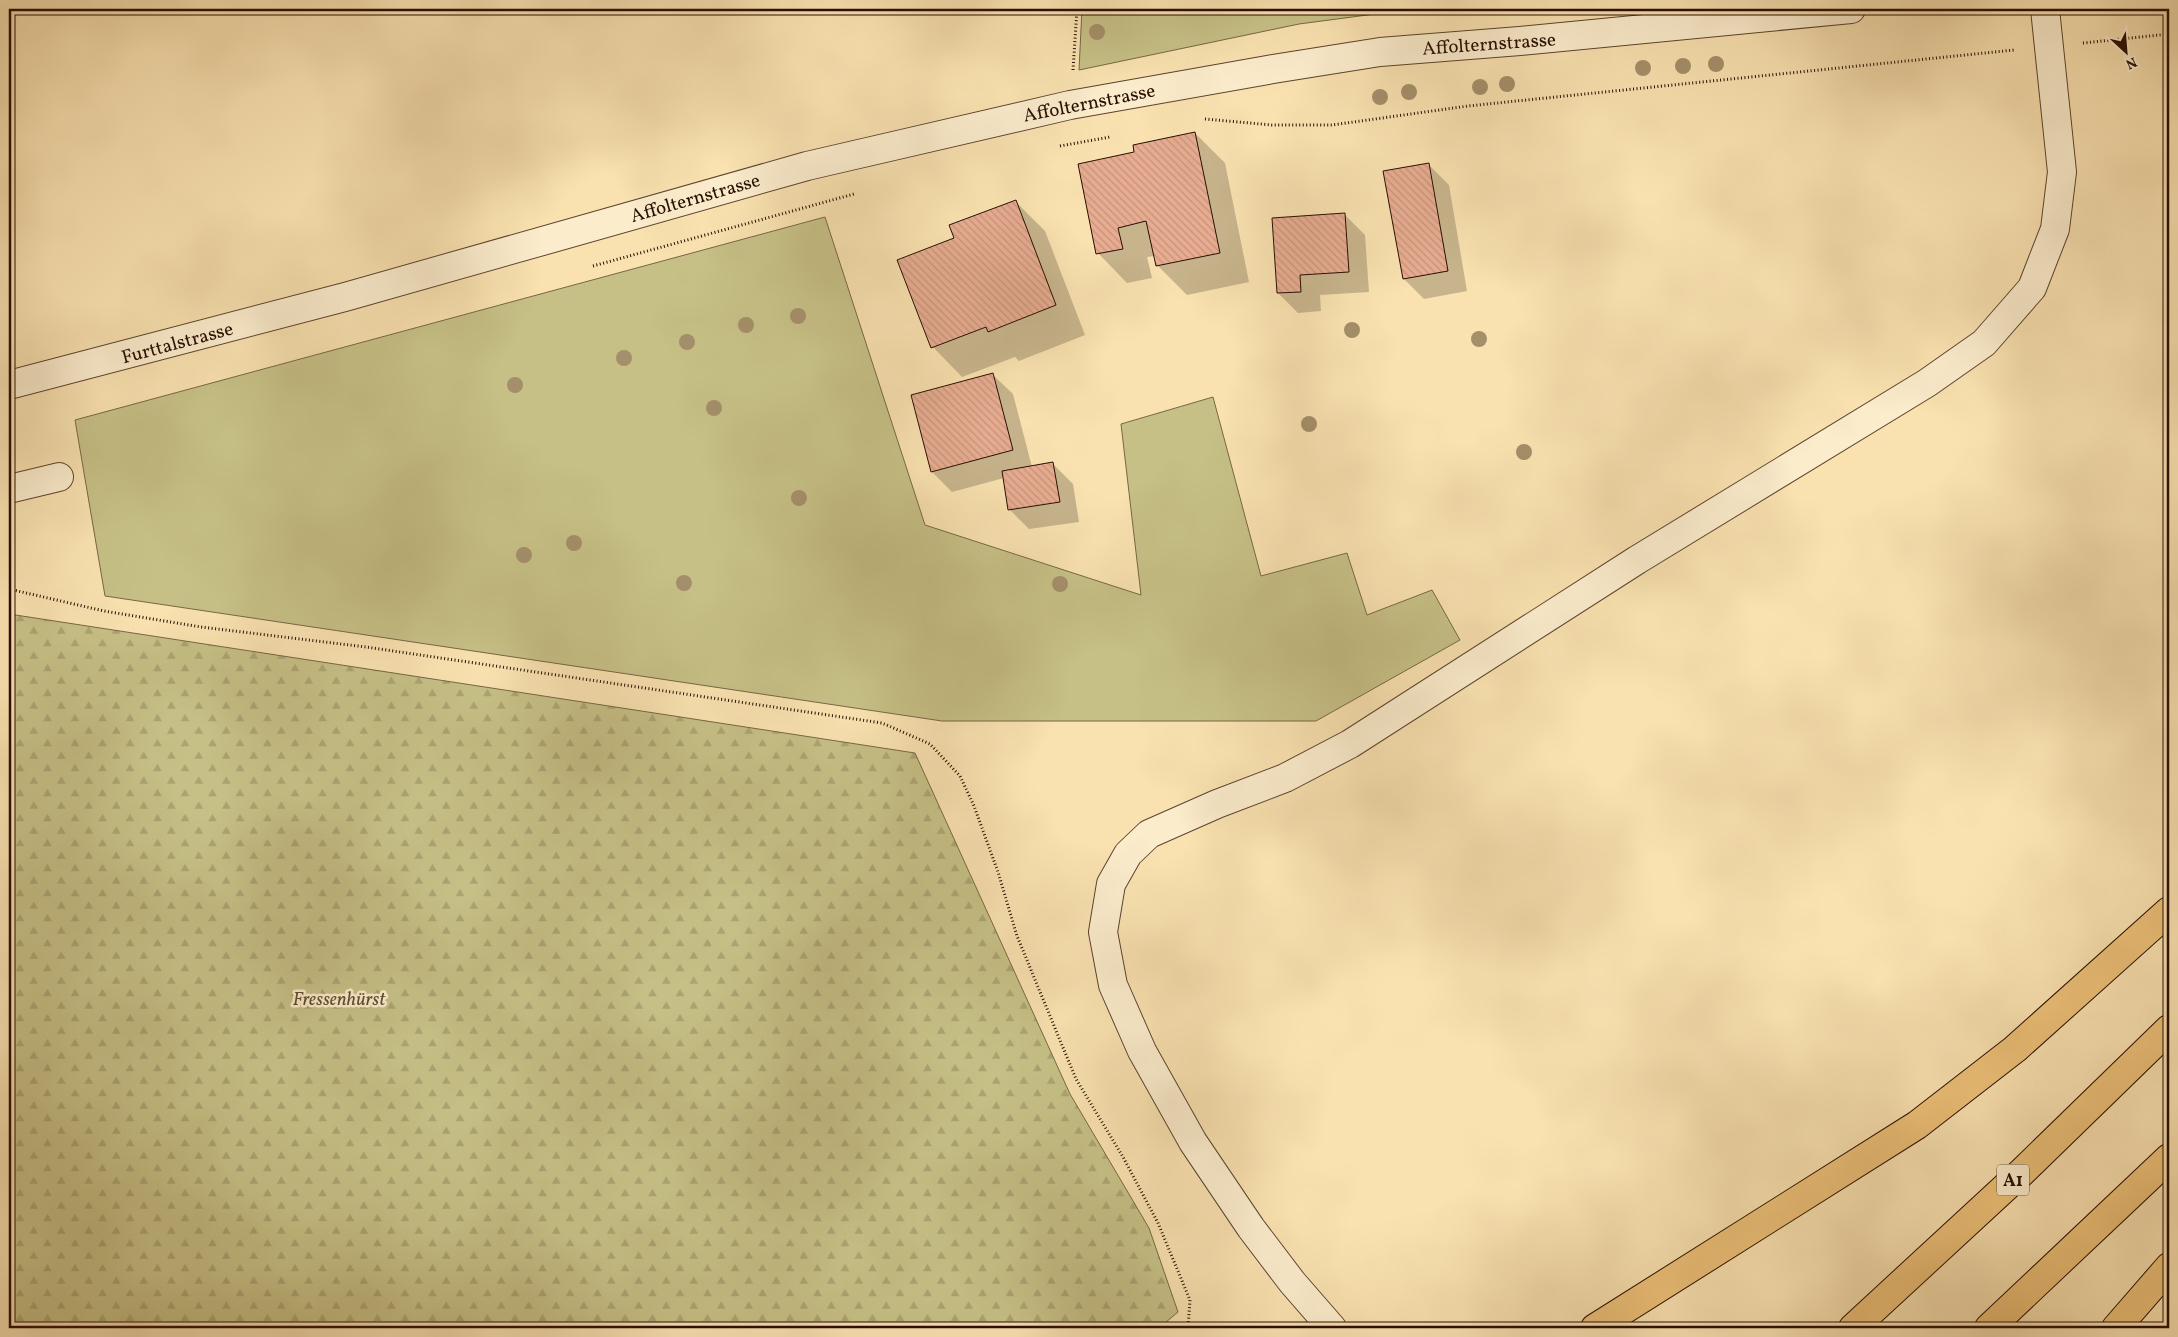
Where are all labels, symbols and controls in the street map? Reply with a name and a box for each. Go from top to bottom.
street label: Affolternstrasse [1421,27,1557,63]
north arrow [2100,28,2150,78]
text: N [2122,52,2140,73]
street label: Affolternstrasse [1021,78,1158,129]
street label: Affolternstrasse [628,168,763,230]
street label: Furttalstrasse [119,317,236,371]
park label: Fressenhürst [293,987,386,1013]
road number: A1 [1997,1164,2029,1196]

